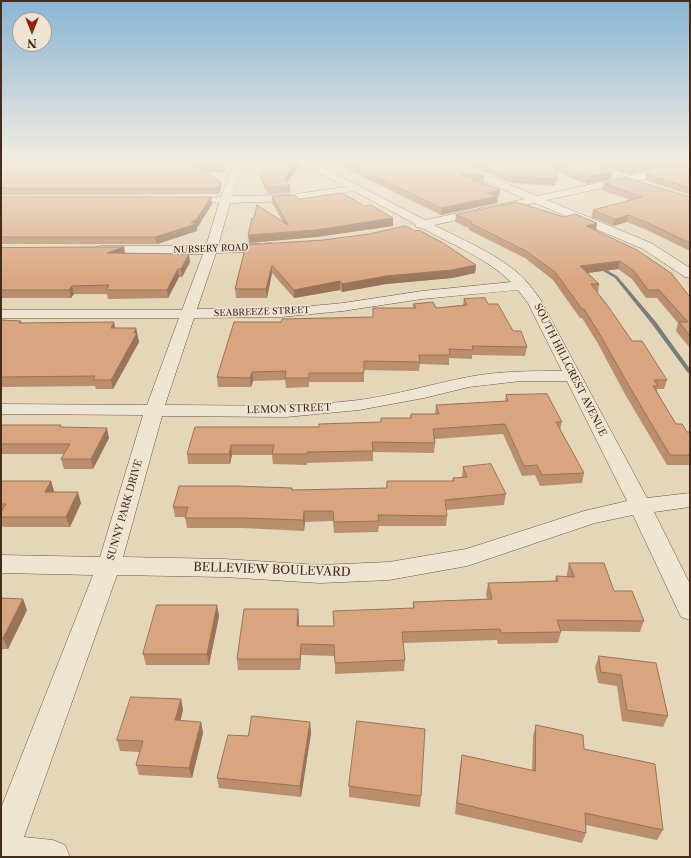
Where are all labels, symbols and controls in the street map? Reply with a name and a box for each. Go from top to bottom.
north arrow [12,12,52,52]
text: N [27,36,37,50]
street label: NURSERY ROAD [173,242,249,256]
street label: SOUTH HILLCREST AVENUE [531,301,609,439]
street label: SEABREEZE STREET [214,305,310,319]
street label: LEMON STREET [246,402,332,416]
street label: SUNNY PARK DRIVE [105,458,145,562]
street label: BELLEVIEW BOULEVARD [193,560,351,580]

